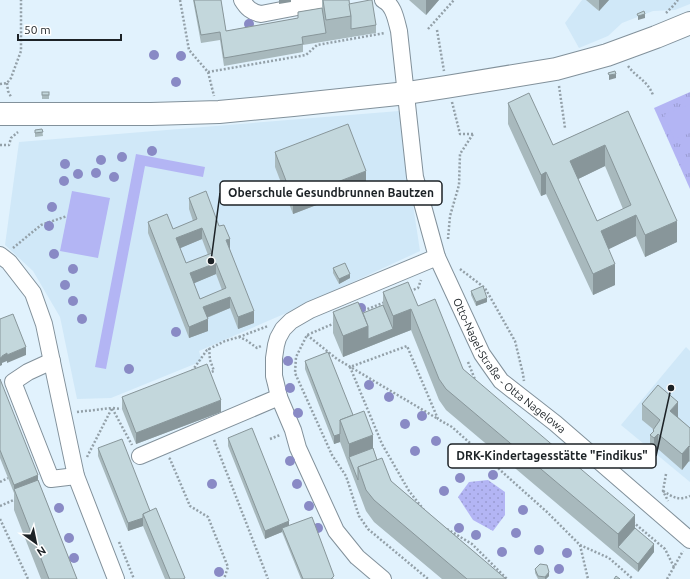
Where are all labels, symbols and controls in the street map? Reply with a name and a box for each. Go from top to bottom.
scale bar [18,16,121,42]
text: 50 m [24,23,51,36]
callout: Oberschule Gesundbrunnen Bautzen [220,181,442,205]
text: Oberschule Gesundbrunnen Bautzen [228,186,434,199]
street label: Otto-Nagel-Straße - Otta Nagelowa [451,296,568,435]
callout: DRK-Kindertagesstätte "Findikus" [448,444,656,468]
text: DRK-Kindertagesstätte "Findikus" [456,449,648,462]
north arrow [16,523,56,563]
text: N [35,544,48,559]

